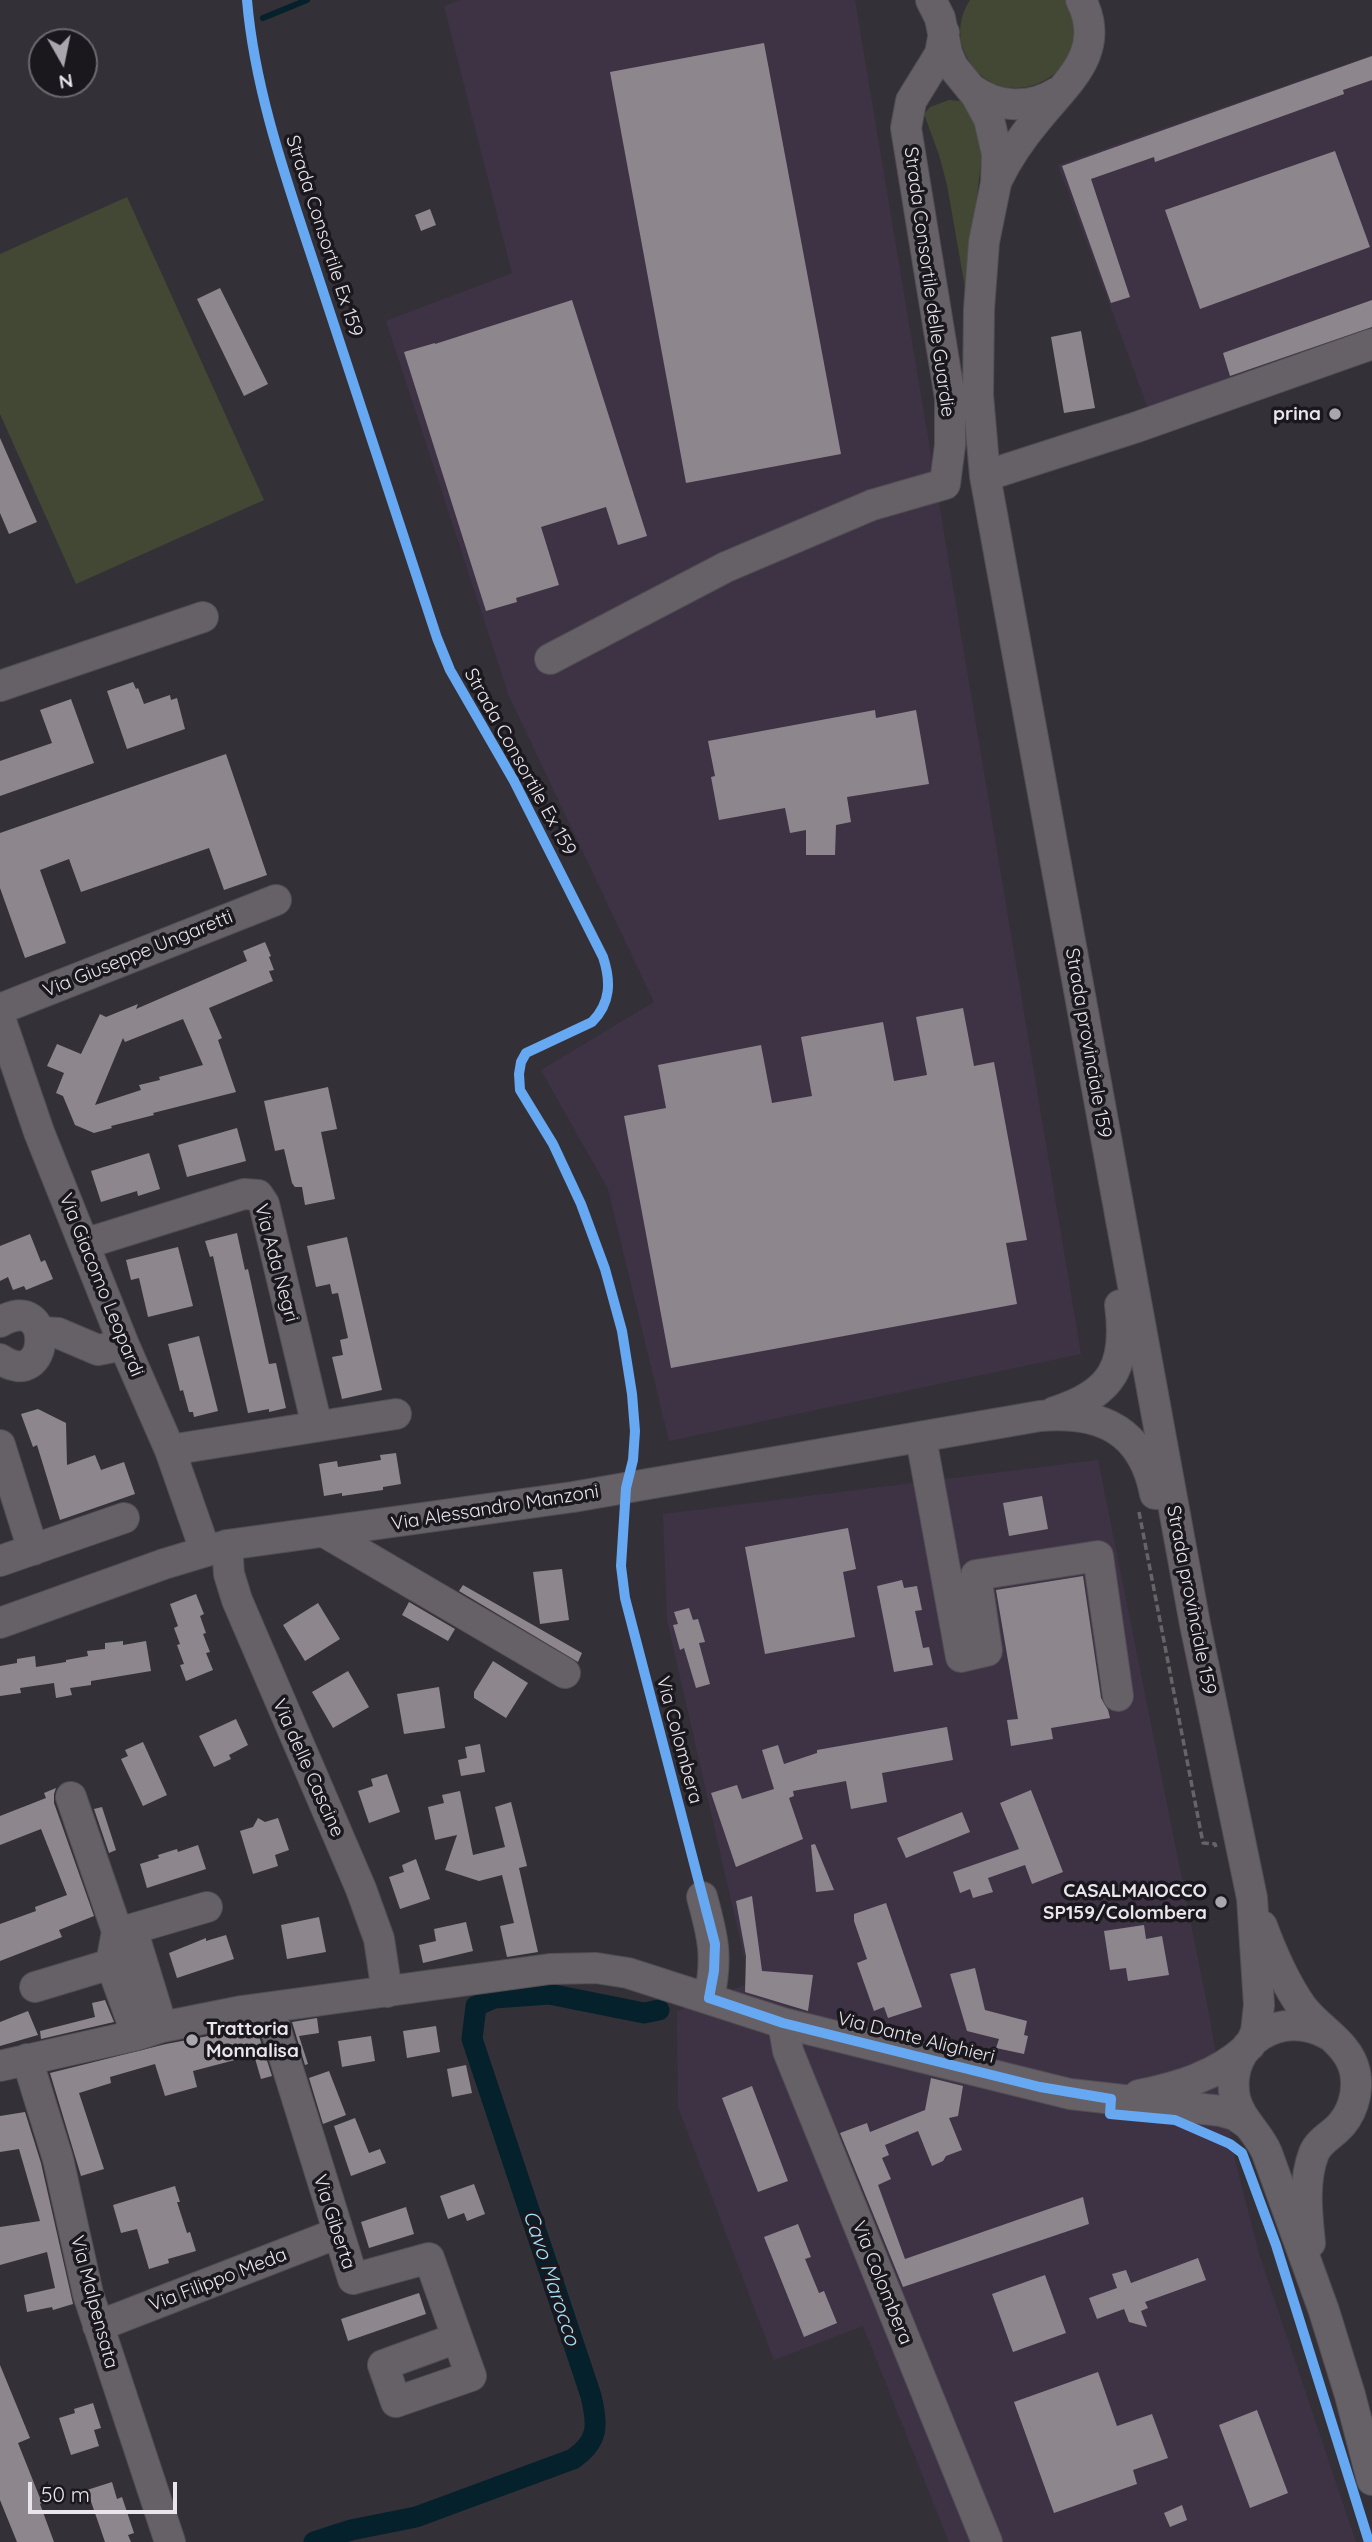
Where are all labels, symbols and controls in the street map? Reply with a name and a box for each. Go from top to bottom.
north arrow [28,28,98,98]
text: N [57,69,75,95]
street label: Strada Consortile Ex 159 [281,132,367,340]
street label: Strada Consortile delle Guardie [899,145,959,419]
place label: prina [1273,403,1321,425]
marker: prina [1327,406,1343,422]
street label: Strada Consortile Ex 159 [459,665,581,859]
street label: Via Giuseppe Ungaretti [40,906,236,1002]
street label: Strada provinciale 159 [1060,946,1116,1140]
street label: Via Giacomo Leopardi [54,1190,148,1380]
street label: Via Ada Negri [249,1201,303,1325]
street label: Via Alessandro Manzoni [390,1480,600,1536]
street label: Strada provinciale 159 [1161,1503,1221,1697]
street label: Via Colombera [651,1674,707,1806]
street label: Via delle Cascine [267,1695,349,1841]
place label: CASALMAIOCCO SP159/Colombera [1043,1880,1207,1924]
marker: CASALMAIOCCO SP159/Colombera [1213,1894,1229,1910]
street label: Via Dante Alighieri [835,2007,997,2069]
place label: Trattoria Monnalisa [206,2018,299,2062]
marker: Trattoria Monnalisa [184,2032,200,2048]
street label: Via Giberta [308,2172,360,2272]
water label: Cavo Marocco [517,2207,585,2349]
street label: Via Colombera [847,2218,917,2348]
street label: Via Malpensata [65,2233,123,2371]
street label: Via Filippo Meda [146,2243,290,2317]
scale bar [32,2468,180,2512]
text: 50 m [41,2481,90,2507]

